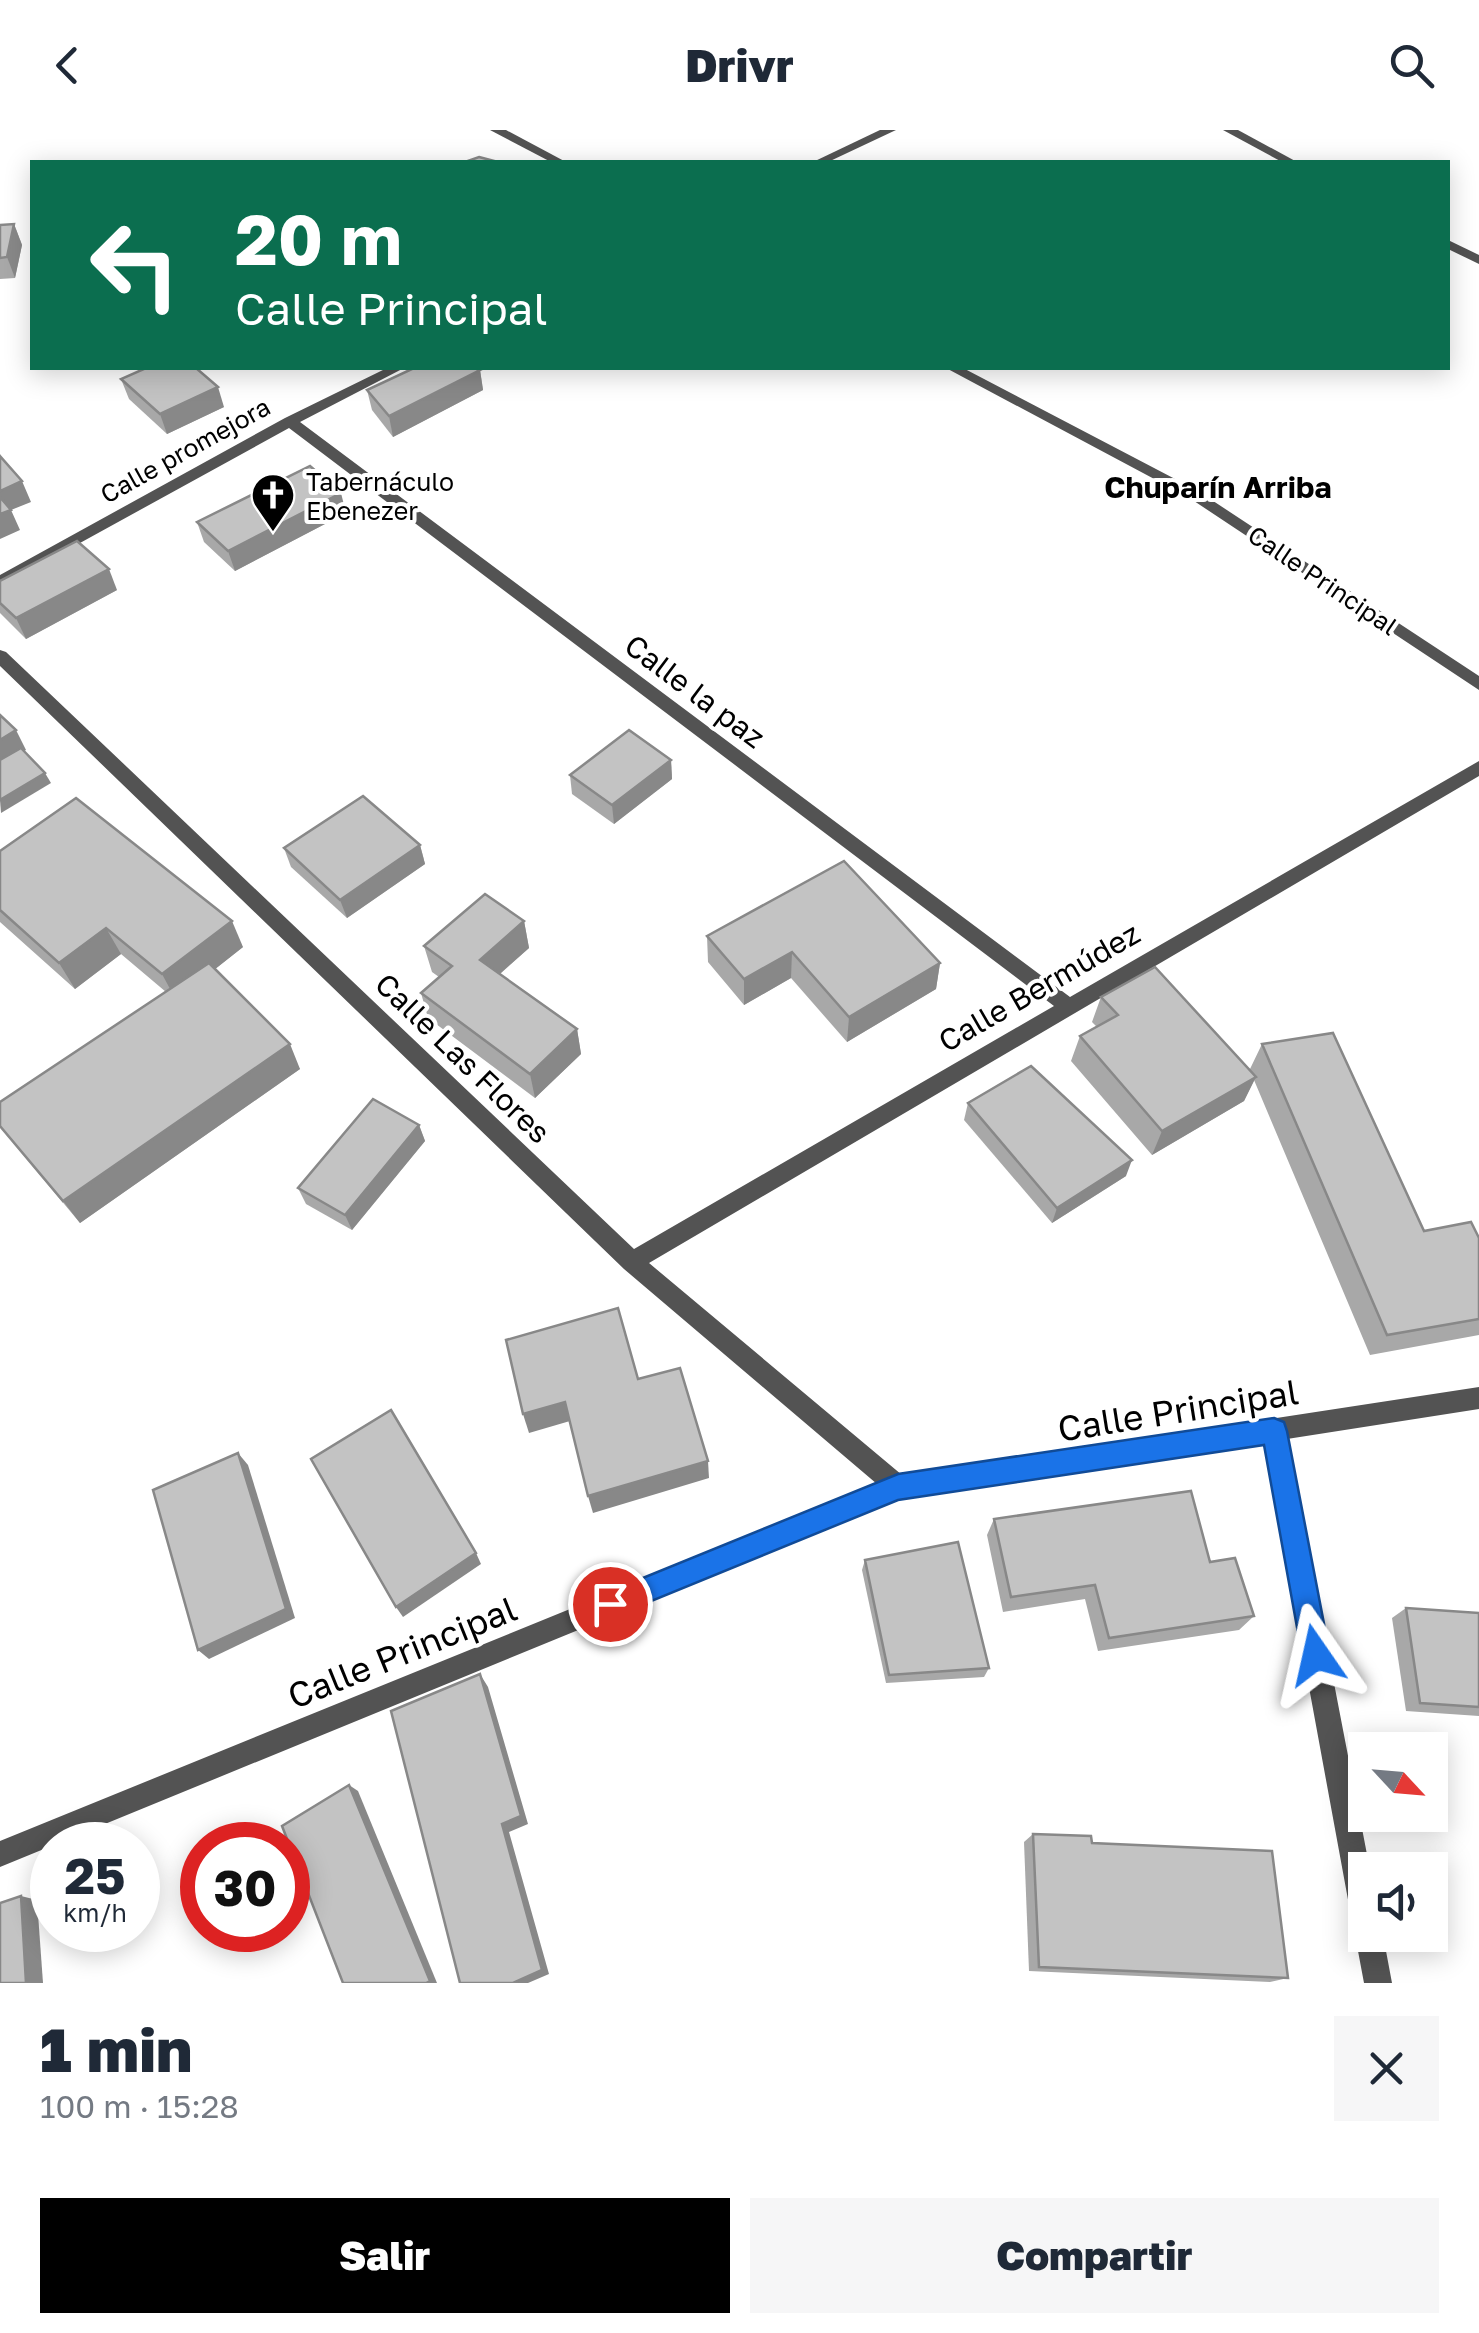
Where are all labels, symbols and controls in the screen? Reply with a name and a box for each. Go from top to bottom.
icon: back [40,38,95,93]
text: Drivr [685,38,794,92]
icon: search [1384,38,1439,93]
text: 20 m [235,196,402,280]
icon: left [70,200,200,330]
text: Calle Principal [235,281,548,335]
street label: Calle promejora [95,391,275,509]
place label: Tabernáculo Ebenezer [306,466,454,526]
district label: Chuparín Arriba [1104,469,1332,505]
church icon: Tabernáculo Ebenezer [250,472,296,533]
street label: Calle Principal [1242,519,1404,641]
street label: Calle la paz [618,627,772,755]
street label: Calle Bermúdez [932,915,1146,1059]
street label: Calle Las Flores [368,966,558,1150]
street label: Calle Principal [1055,1370,1301,1450]
pin [568,1562,653,1647]
icon: arrive [583,1577,638,1632]
street label: Calle Principal [281,1587,523,1717]
position arrow [1264,1603,1368,1707]
north arrow [1348,1732,1448,1832]
map controls [1348,1732,1448,1952]
speed limit sign: 30 [180,1822,310,1952]
text: 25 [64,1845,125,1905]
button: sound [1348,1852,1448,1952]
text: km/h [63,1897,127,1928]
text: 1 min [40,2013,192,2085]
button: close [1334,2016,1439,2121]
text: 100 m · 15:28 [40,2087,239,2125]
button: Salir [40,2198,730,2313]
button: Compartir [750,2198,1439,2313]

